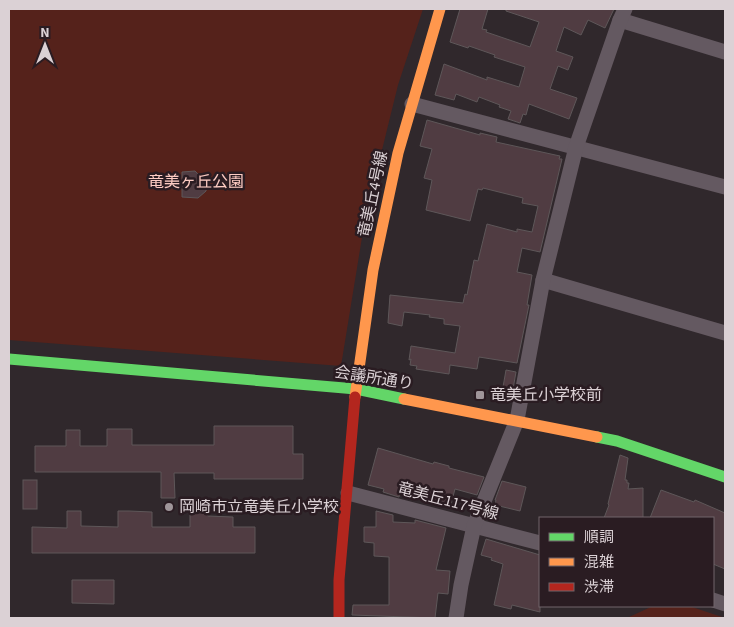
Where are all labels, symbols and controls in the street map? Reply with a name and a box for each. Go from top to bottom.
north arrow [20,20,70,70]
text: N [40,23,50,43]
street label: 竜美丘4号線 [353,149,393,239]
park label: 竜美ヶ丘公園 [148,171,244,193]
street label: 会議所通り [333,361,415,395]
place label: 竜美丘小学校前 [490,384,602,406]
marker: 竜美丘小学校前 [474,389,486,401]
street label: 竜美丘117号線 [395,477,501,525]
place label: 岡崎市立竜美丘小学校 [179,496,339,518]
marker: 岡崎市立竜美丘小学校 [163,501,175,513]
legend [539,517,714,607]
text: 順調 [584,527,614,548]
text: 混雑 [584,552,614,573]
text: 渋滞 [584,577,614,598]

